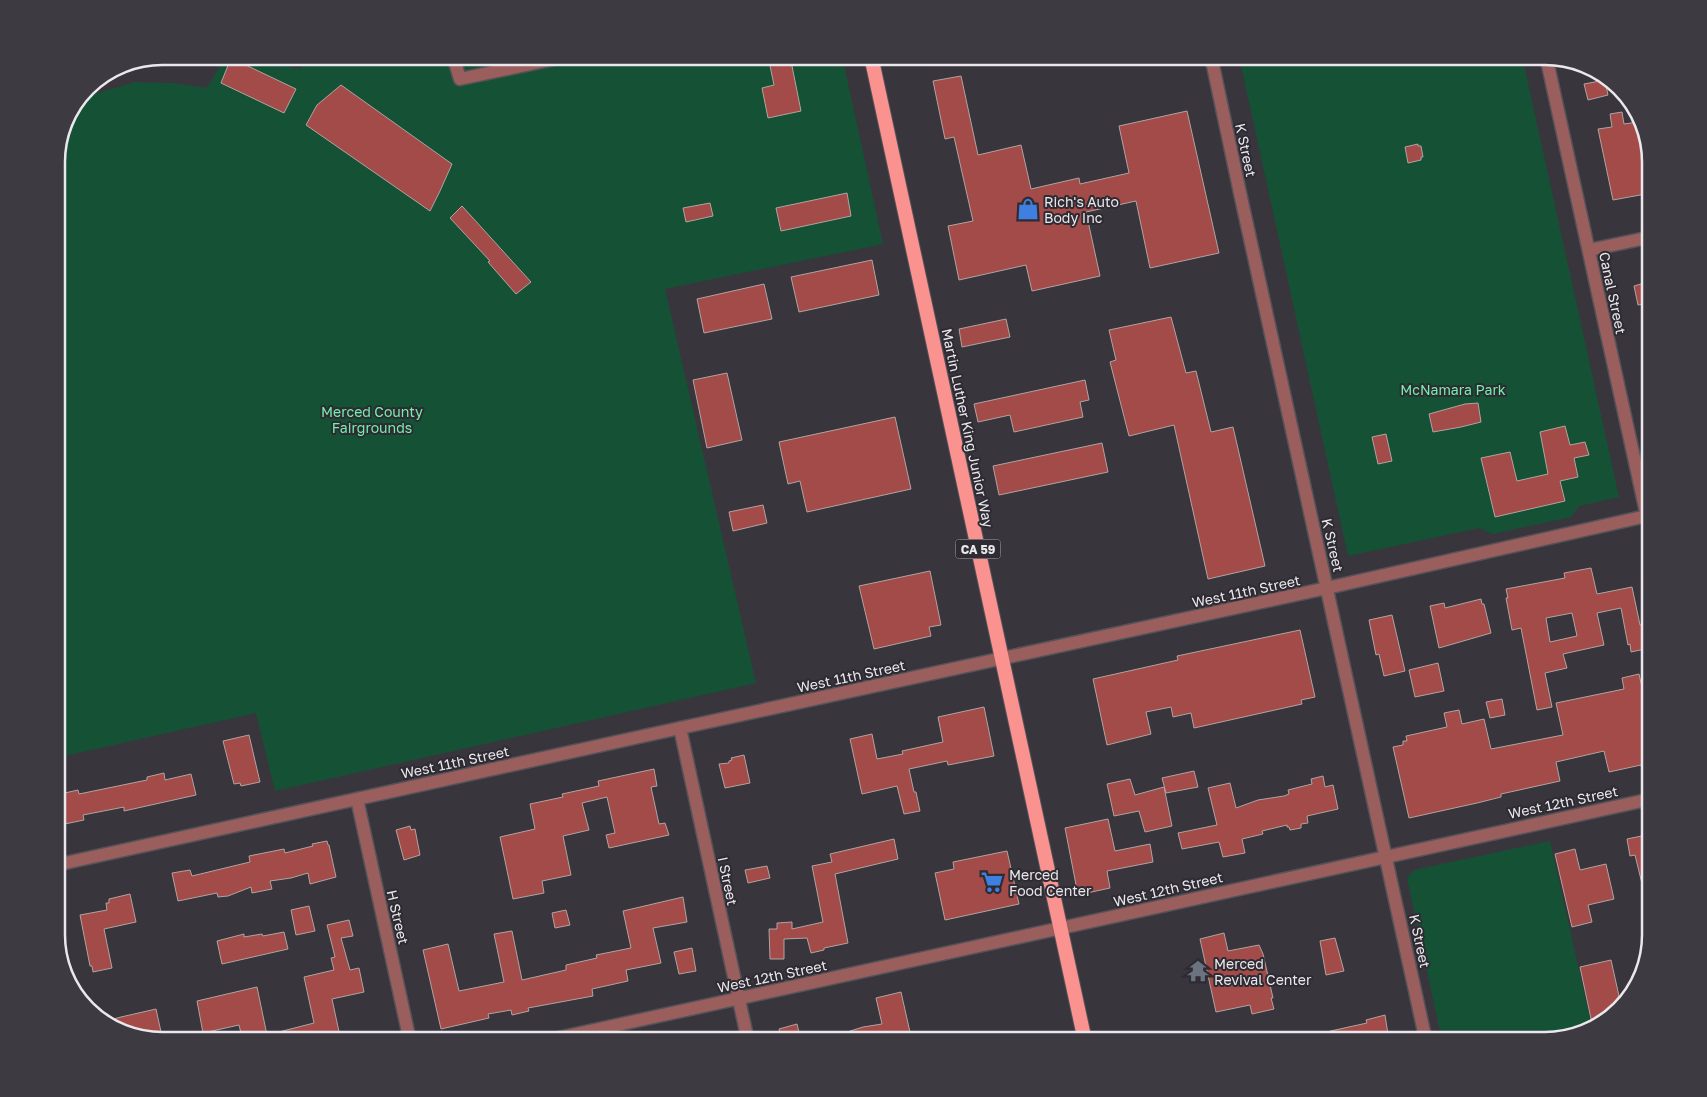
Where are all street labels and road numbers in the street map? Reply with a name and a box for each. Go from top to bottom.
street label: K Street [1232,122,1260,178]
street label: Canal Street [1596,250,1630,336]
street label: Martin Luther King Junior Way [939,327,997,529]
street label: K Street [1319,516,1347,574]
road number: CA 59 [956,540,1000,558]
street label: West 11th Street [1190,571,1302,611]
street label: West 11th Street [795,656,907,696]
street label: West 11th Street [399,742,511,782]
street label: West 12th Street [1507,782,1619,822]
street label: I Street [715,855,741,907]
street label: West 12th Street [1112,868,1224,910]
street label: H Street [383,888,413,946]
street label: K Street [1406,913,1434,969]
street label: West 12th Street [716,956,828,996]

